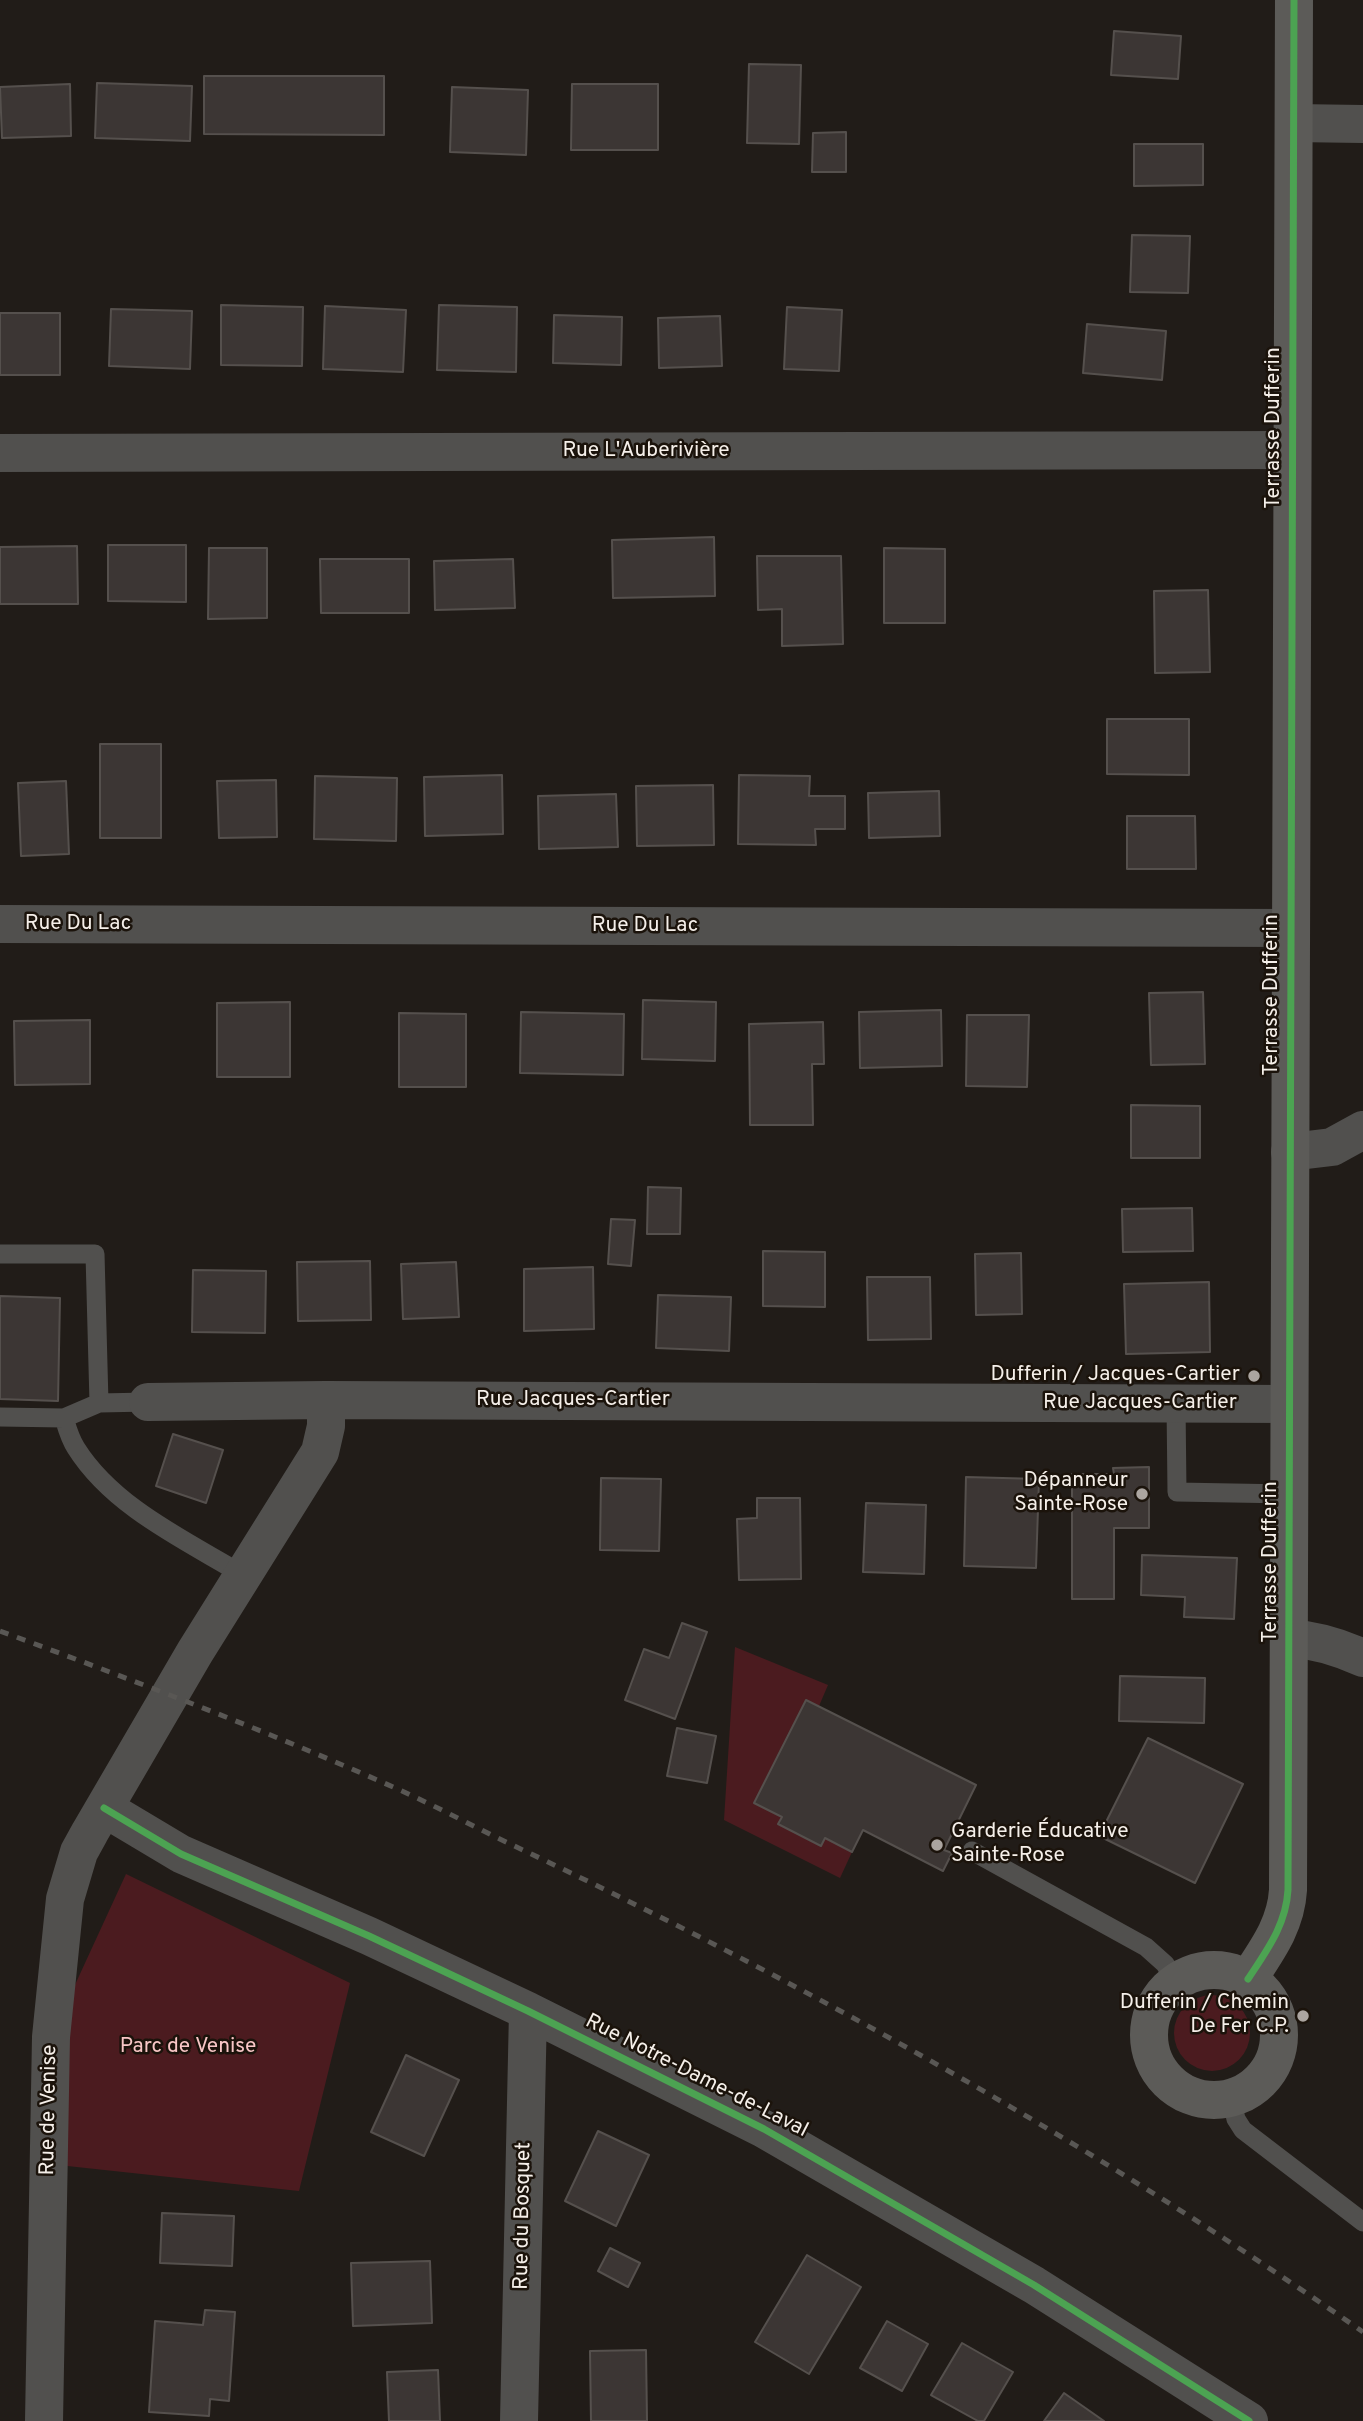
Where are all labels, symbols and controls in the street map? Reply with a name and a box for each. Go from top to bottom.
street label: Terrasse Dufferin [1262,347,1288,509]
street label: Rue L'Auberivière [562,439,730,465]
street label: Rue Du Lac [25,912,131,938]
street label: Rue Du Lac [592,914,698,940]
street label: Terrasse Dufferin [1260,914,1286,1076]
place label: Dufferin / Jacques-Cartier [991,1363,1240,1389]
marker: Dufferin / Jacques-Cartier [1246,1368,1262,1384]
street label: Rue Jacques-Cartier [476,1388,670,1414]
street label: Rue Jacques-Cartier [1043,1391,1237,1417]
place label: Dépanneur Sainte-Rose [1014,1469,1128,1519]
street label: Terrasse Dufferin [1259,1481,1285,1643]
marker: Dépanneur Sainte-Rose [1134,1486,1150,1502]
place label: Garderie Éducative Sainte-Rose [951,1820,1129,1870]
marker: Garderie Éducative Sainte-Rose [929,1837,945,1853]
place label: Dufferin / Chemin De Fer C.P. [1120,1991,1289,2041]
marker: Dufferin / Chemin De Fer C.P. [1295,2008,1311,2024]
street label: Rue Notre-Dame-de-Laval [580,2010,812,2144]
park label: Parc de Venise [120,2035,256,2061]
street label: Rue de Venise [36,2044,64,2176]
street label: Rue du Bosquet [510,2142,538,2290]

